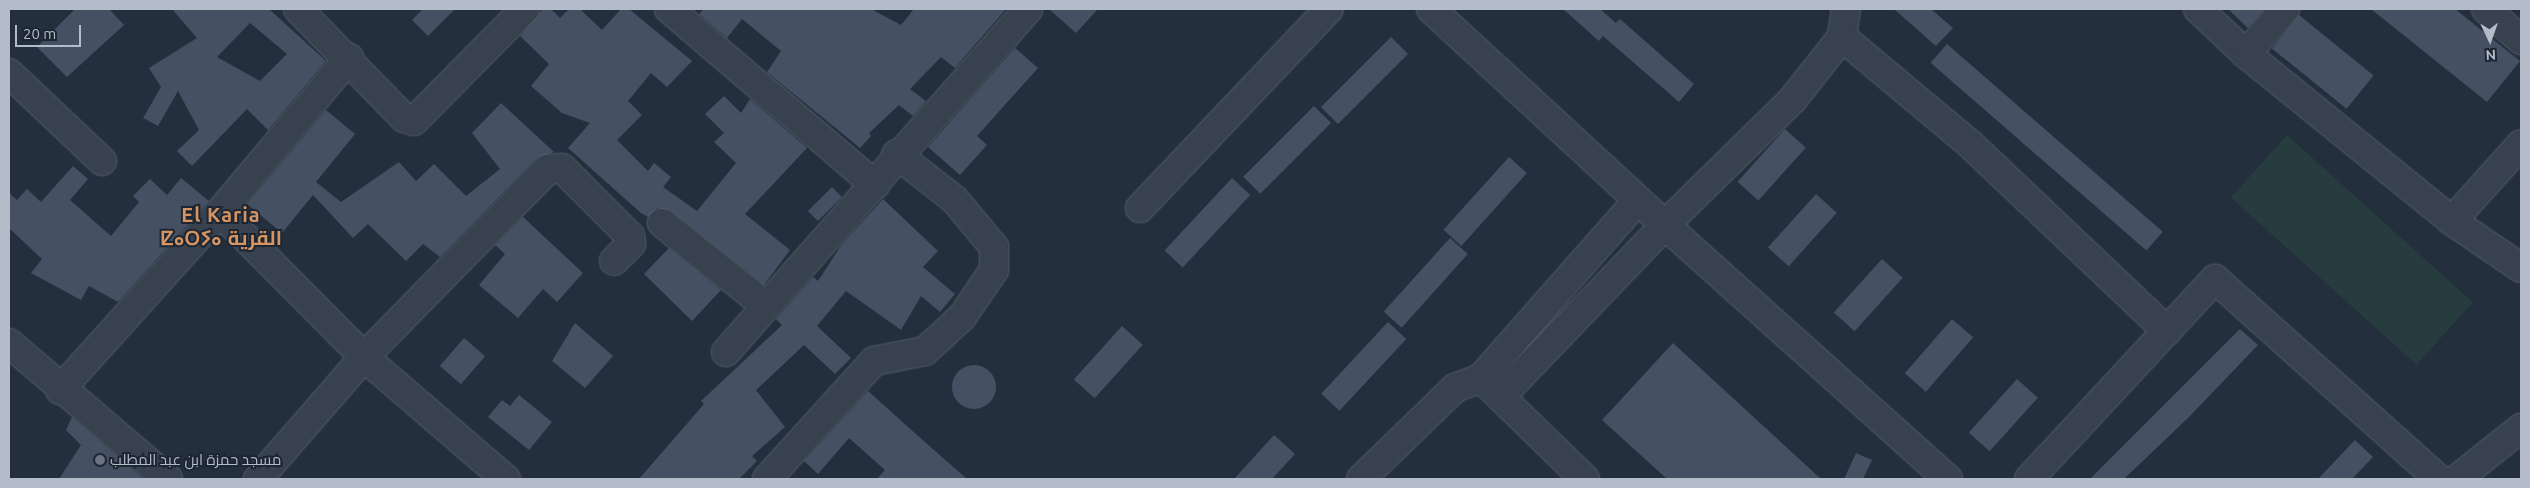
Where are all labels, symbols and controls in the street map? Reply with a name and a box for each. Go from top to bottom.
scale bar [18,15,84,47]
north arrow [2465,15,2515,65]
text: 20 m [23,25,56,42]
text: N [2485,47,2496,63]
district label: El Karia ⵇⴰⵔⵢⴰ القرية [163,203,279,250]
place label: مسجد حمزة ابن عبد المطلب [110,451,281,469]
marker: مسجد حمزة ابن عبد المطلب [94,454,106,466]

